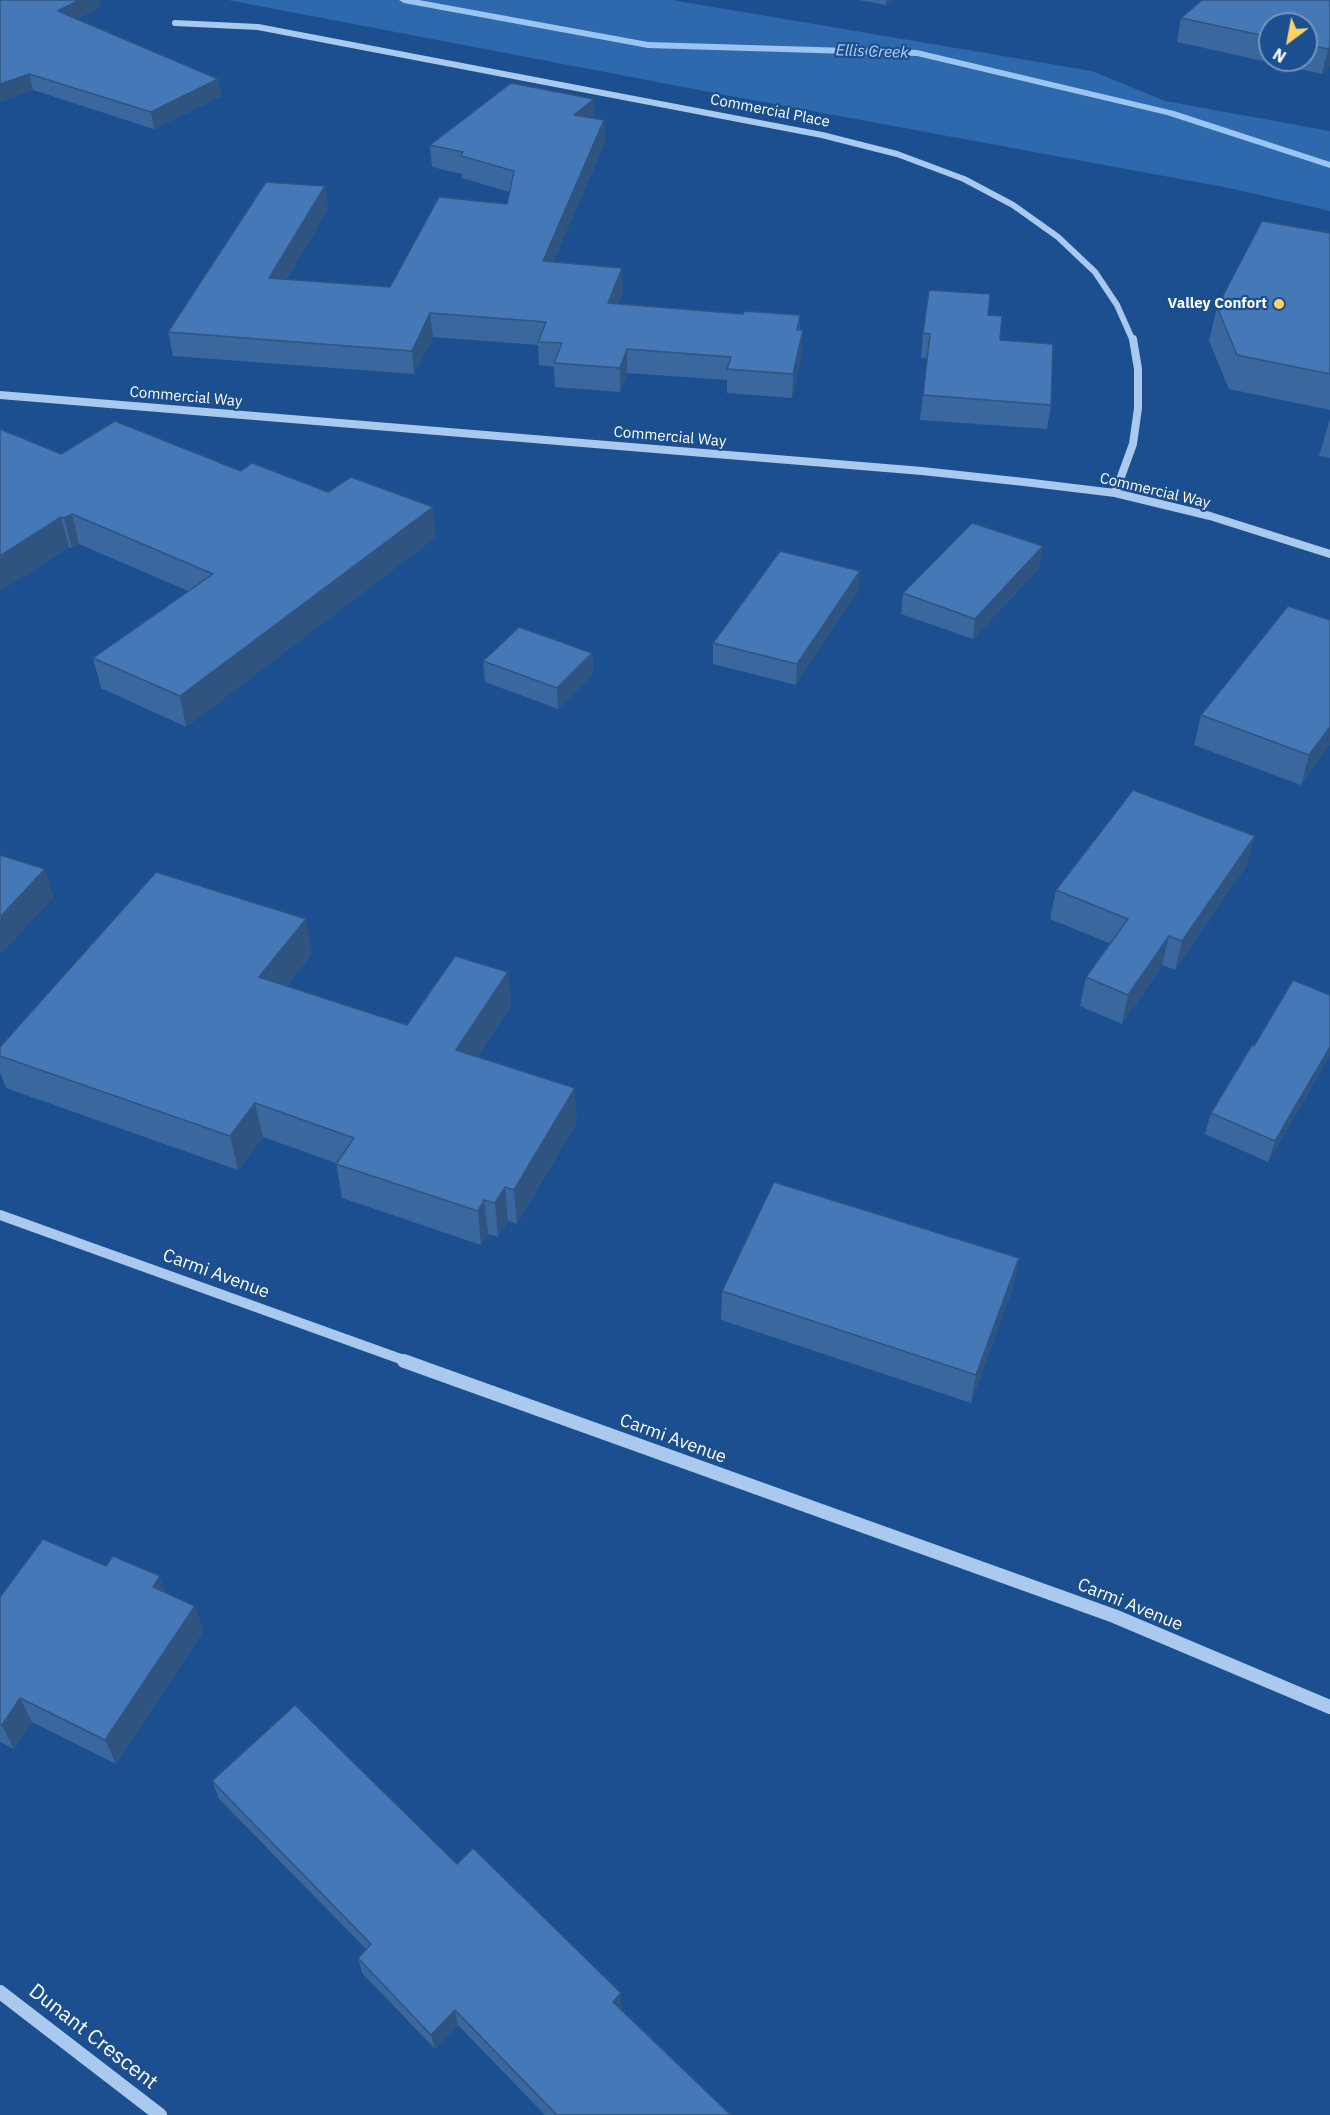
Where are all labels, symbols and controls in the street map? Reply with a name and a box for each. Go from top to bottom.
north arrow [1258,12,1318,72]
water label: Ellis Creek [835,41,909,63]
text: N [1269,44,1290,67]
street label: Commercial Place [709,91,831,131]
place label: Valley Confort [1168,295,1267,313]
marker: Valley Confort [1272,297,1286,311]
street label: Commercial Way [129,383,243,411]
street label: Commercial Way [613,423,727,451]
street label: Commercial Way [1098,470,1212,512]
street label: Carmi Avenue [160,1245,272,1303]
street label: Carmi Avenue [617,1410,729,1468]
street label: Carmi Avenue [1074,1574,1186,1636]
street label: Dunant Crescent [23,1979,163,2095]

